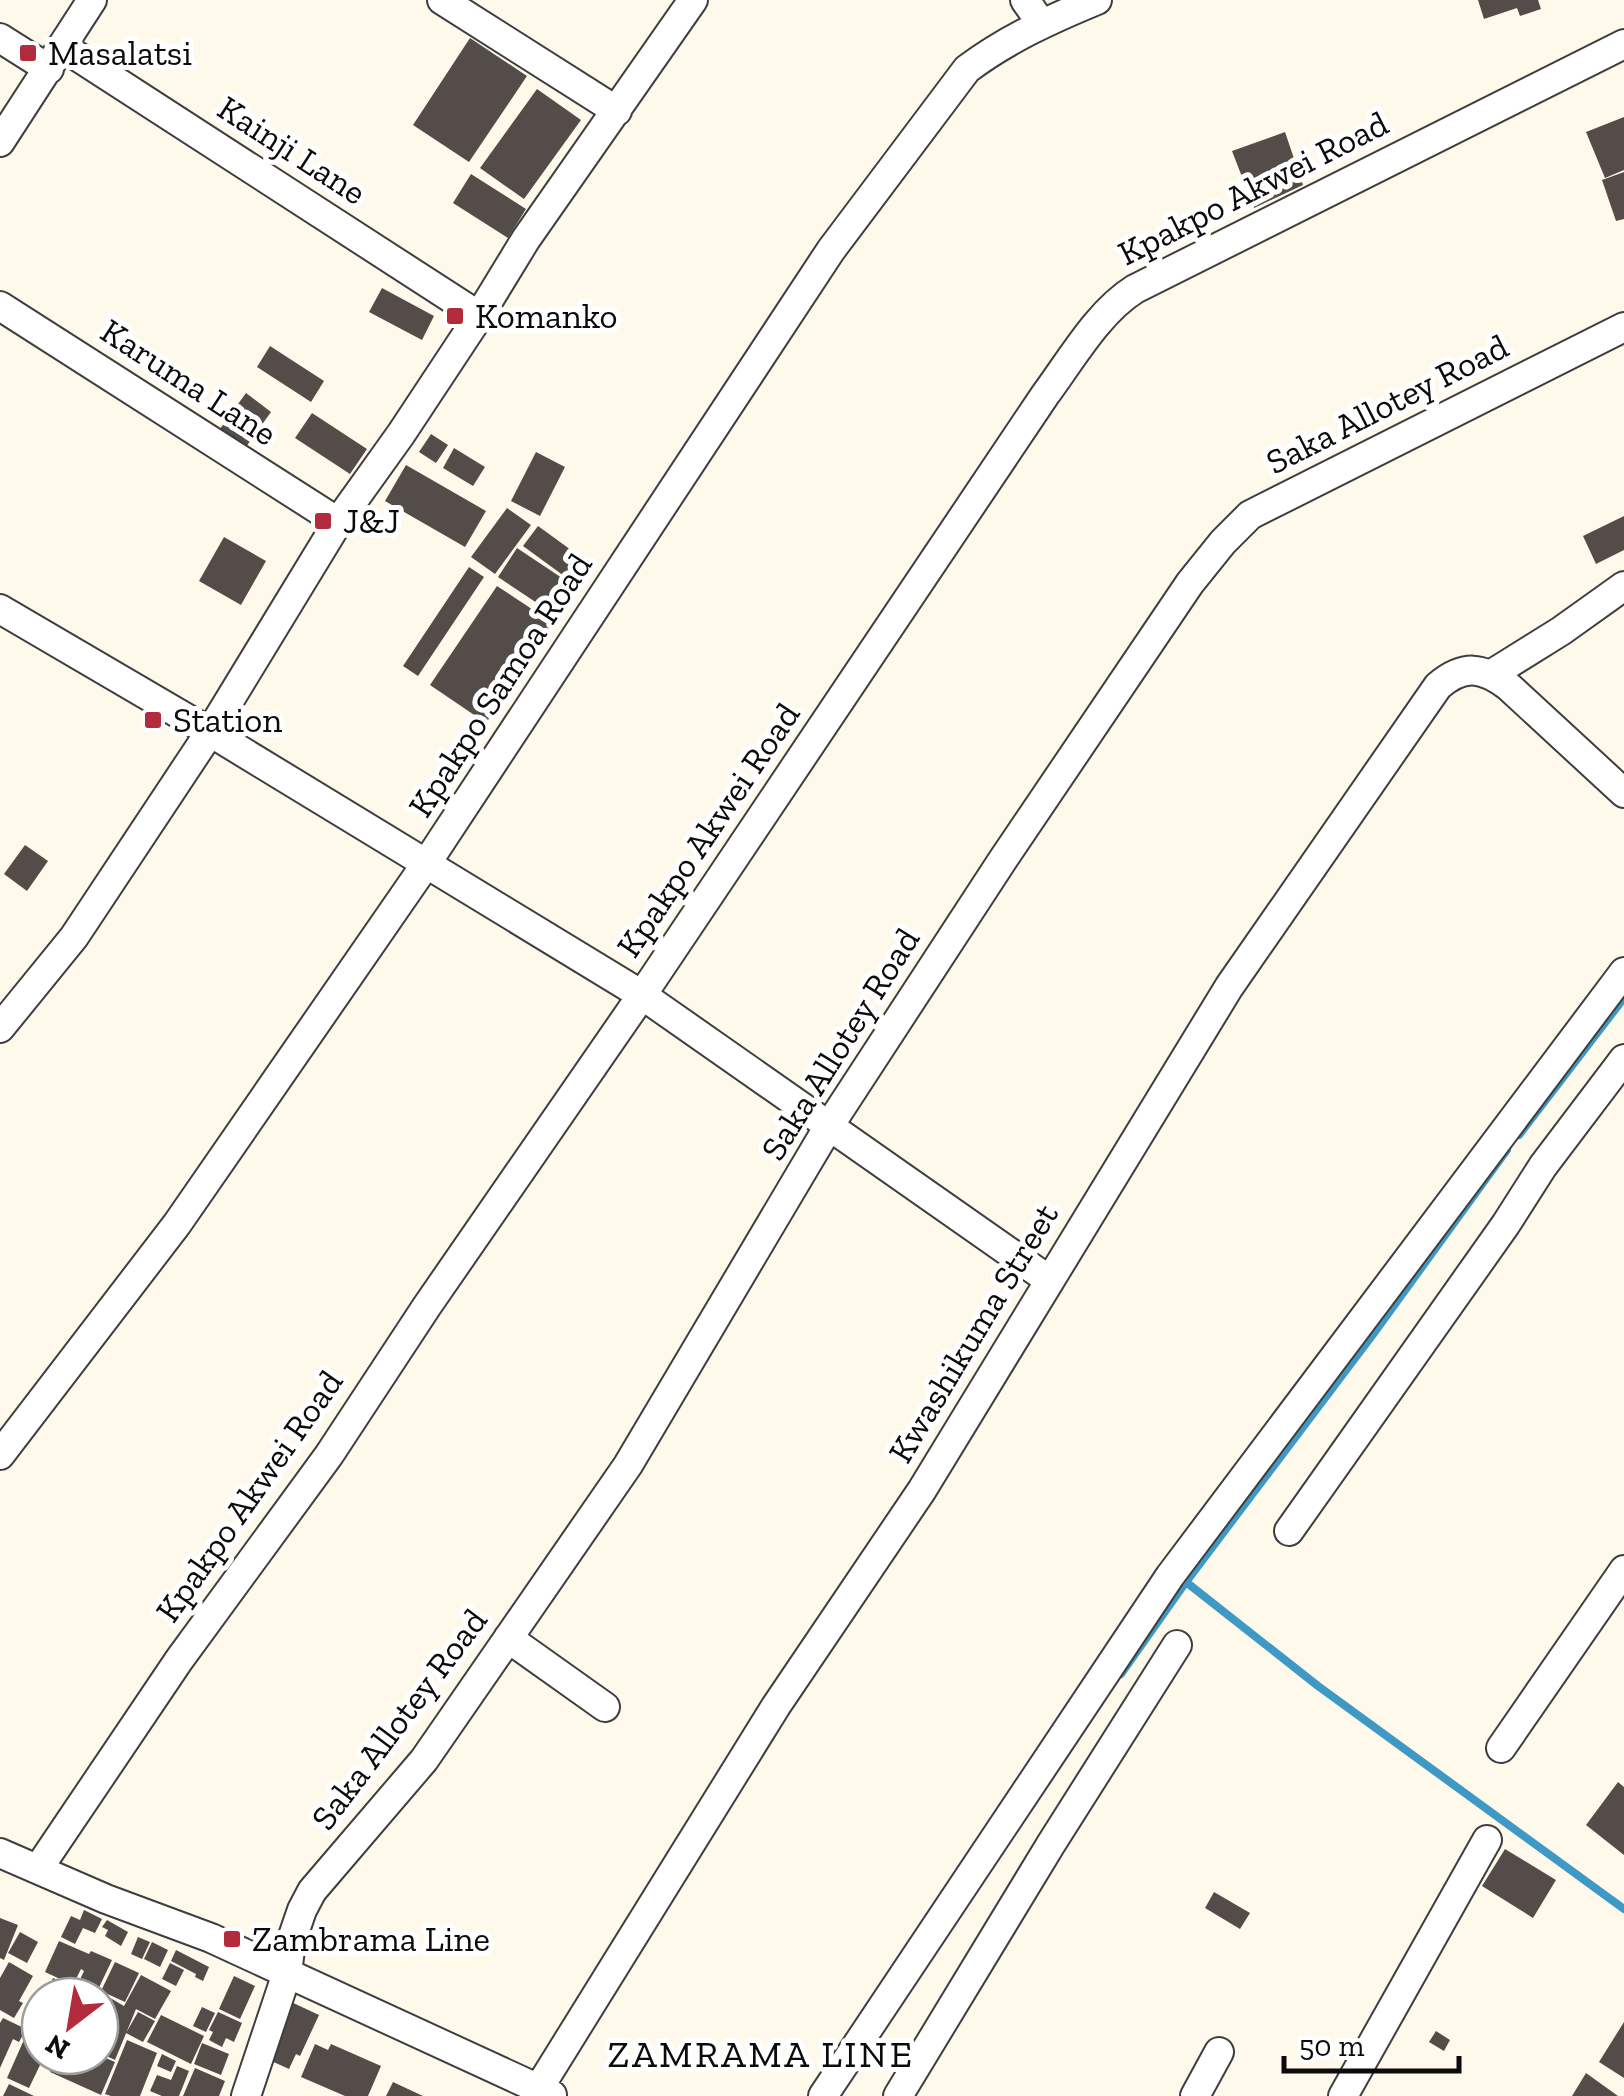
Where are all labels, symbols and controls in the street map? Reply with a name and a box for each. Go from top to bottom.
place label: Masalatsi [48,32,192,74]
marker: Masalatsi [17,42,39,64]
street label: Kainji Lane [210,87,374,213]
street label: Kpakpo Akwei Road [1111,102,1395,274]
place label: Komanko [475,295,617,337]
marker: Komanko [444,305,466,327]
street label: Karuma Lane [93,310,285,454]
street label: Saka Allotey Road [1259,325,1515,483]
place label: J&J [343,500,400,542]
marker: J&J [312,510,334,532]
street label: Kpakpo Samoa Road [399,545,601,825]
street label: Kpakpo Akwei Road [607,695,809,965]
place label: Station [173,699,282,741]
marker: Station [142,709,164,731]
street label: Saka Allotey Road [752,920,928,1168]
street label: Kwashikuma Street [879,1196,1067,1470]
street label: Kpakpo Akwei Road [147,1362,351,1630]
street label: Saka Allotey Road [302,1600,496,1838]
place label: Zambrama Line [252,1918,490,1960]
marker: Zambrama Line [221,1928,243,1950]
north arrow [20,1976,120,2076]
scale bar [1284,2011,1459,2073]
text: N [40,2027,75,2067]
text: 50 m [1299,2028,1364,2064]
district label: ZAMRAMA LINE [608,2031,914,2077]

